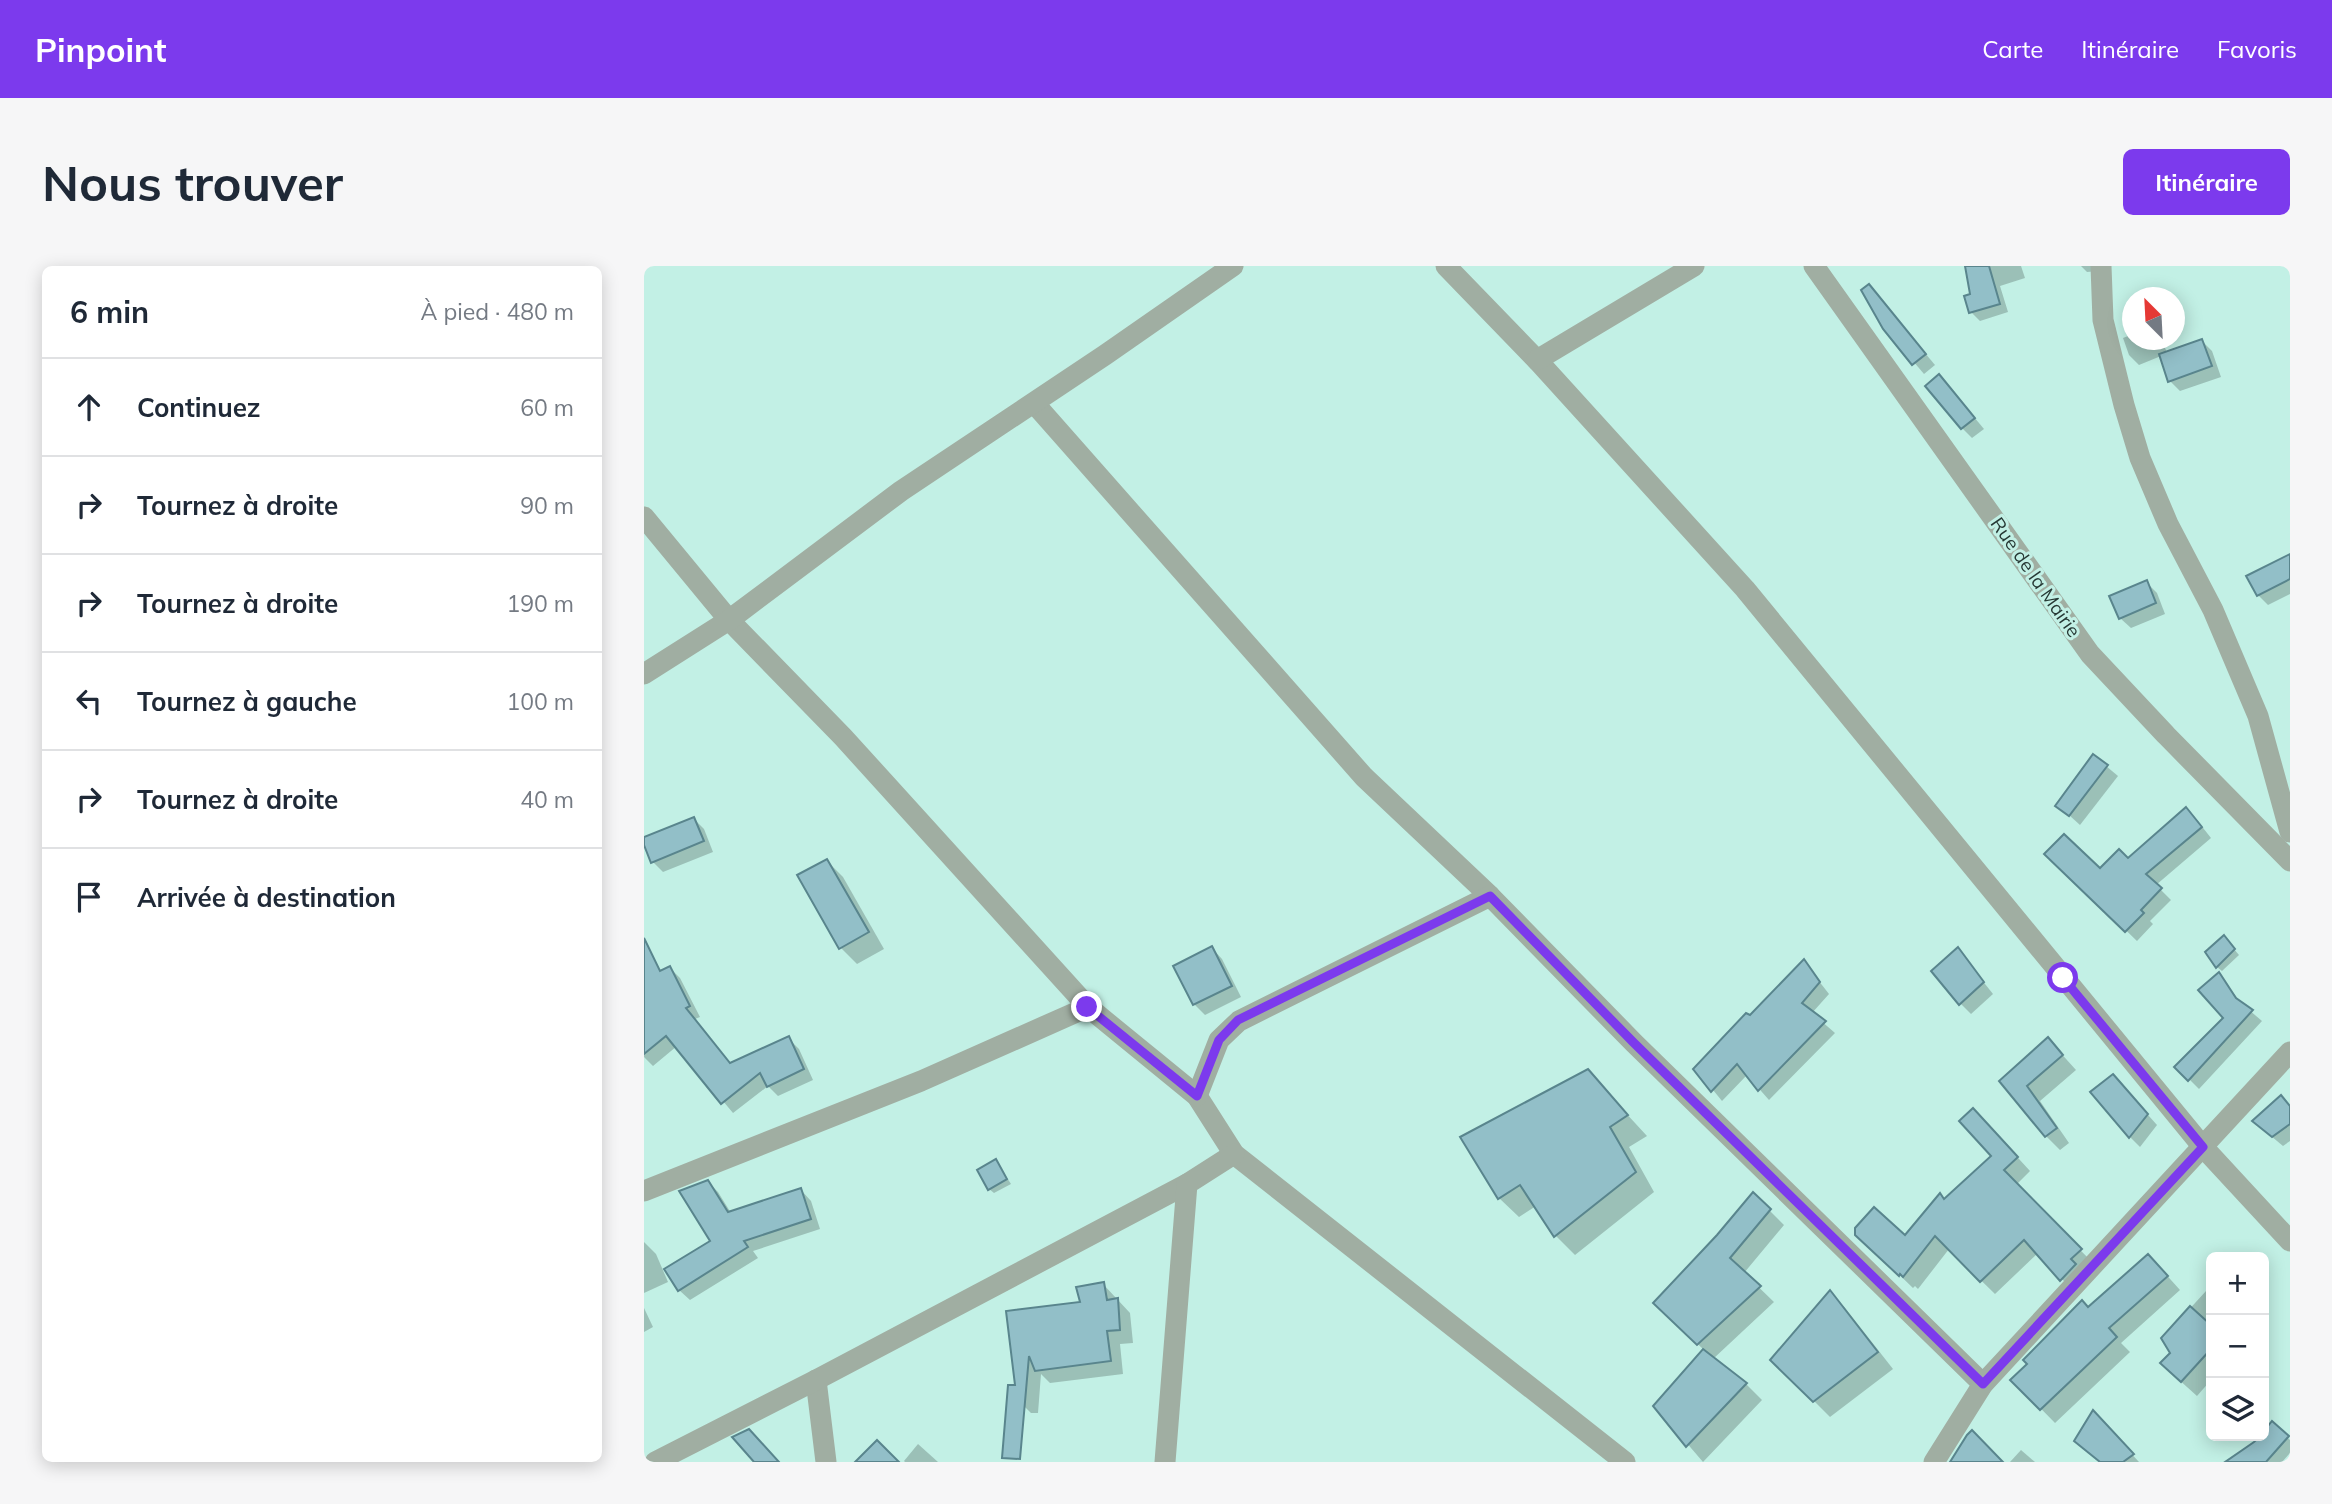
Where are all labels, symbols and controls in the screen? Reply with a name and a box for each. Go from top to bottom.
text: Pinpoint [35,29,167,70]
text: Carte [1982,34,2043,64]
text: Itinéraire [2081,34,2179,64]
text: Favoris [2217,34,2297,64]
button: Itinéraire [2123,149,2290,215]
text: Nous trouver [42,152,343,213]
north arrow [2122,287,2185,350]
text: 6 min [70,293,149,331]
text: À pied · 480 m [421,297,574,326]
icon: ahead [70,388,108,426]
text: Continuez [137,391,261,424]
text: 60 m [520,393,574,422]
icon: right [70,486,108,524]
text: Tournez à droite [137,489,338,522]
text: 90 m [520,491,574,520]
street label: Rue de la Mairie [1986,512,2086,642]
icon: right [70,584,108,622]
text: Tournez à droite [137,587,338,620]
text: 190 m [506,589,574,618]
icon: left [70,682,108,720]
text: Tournez à gauche [137,685,357,718]
text: 100 m [506,687,574,716]
icon: right [70,780,108,818]
text: Tournez à droite [137,783,338,816]
text: 40 m [520,785,574,814]
icon: arrive [70,878,108,916]
text: Arrivée à destination [137,881,396,914]
route start [2047,962,2078,993]
route end [1071,991,1102,1022]
map controls [2206,1252,2269,1441]
button: + [2206,1252,2269,1315]
button: − [2206,1315,2269,1378]
button: layers [2206,1378,2269,1441]

